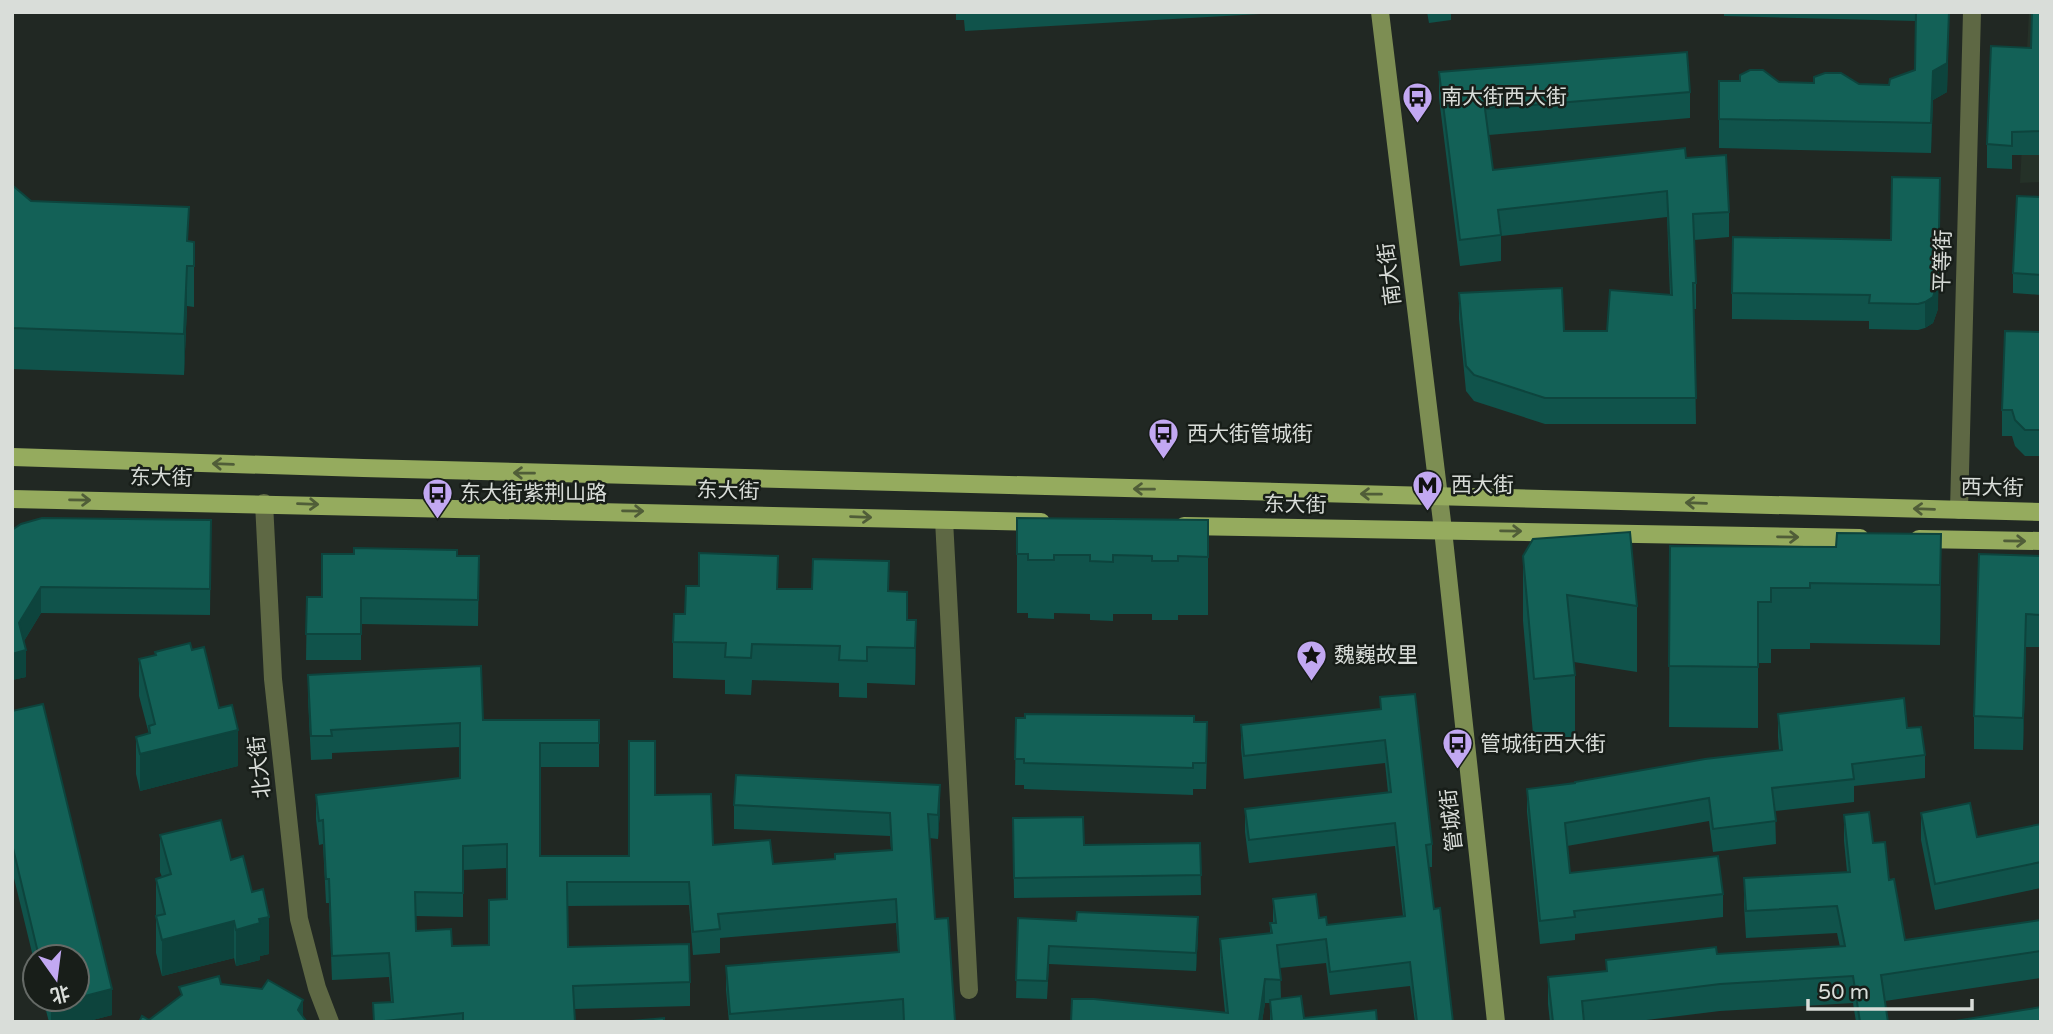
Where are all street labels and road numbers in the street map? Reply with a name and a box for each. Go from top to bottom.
street label: 平等街 [1929,229,1957,293]
street label: 南大街 [1374,241,1406,307]
street label: 东大街 [129,465,193,491]
street label: 西大街 [1960,475,2024,501]
street label: 东大街 [696,477,760,505]
street label: 东大街 [1263,492,1327,518]
street label: 北大街 [244,734,276,800]
street label: 管城街 [1436,787,1468,853]

